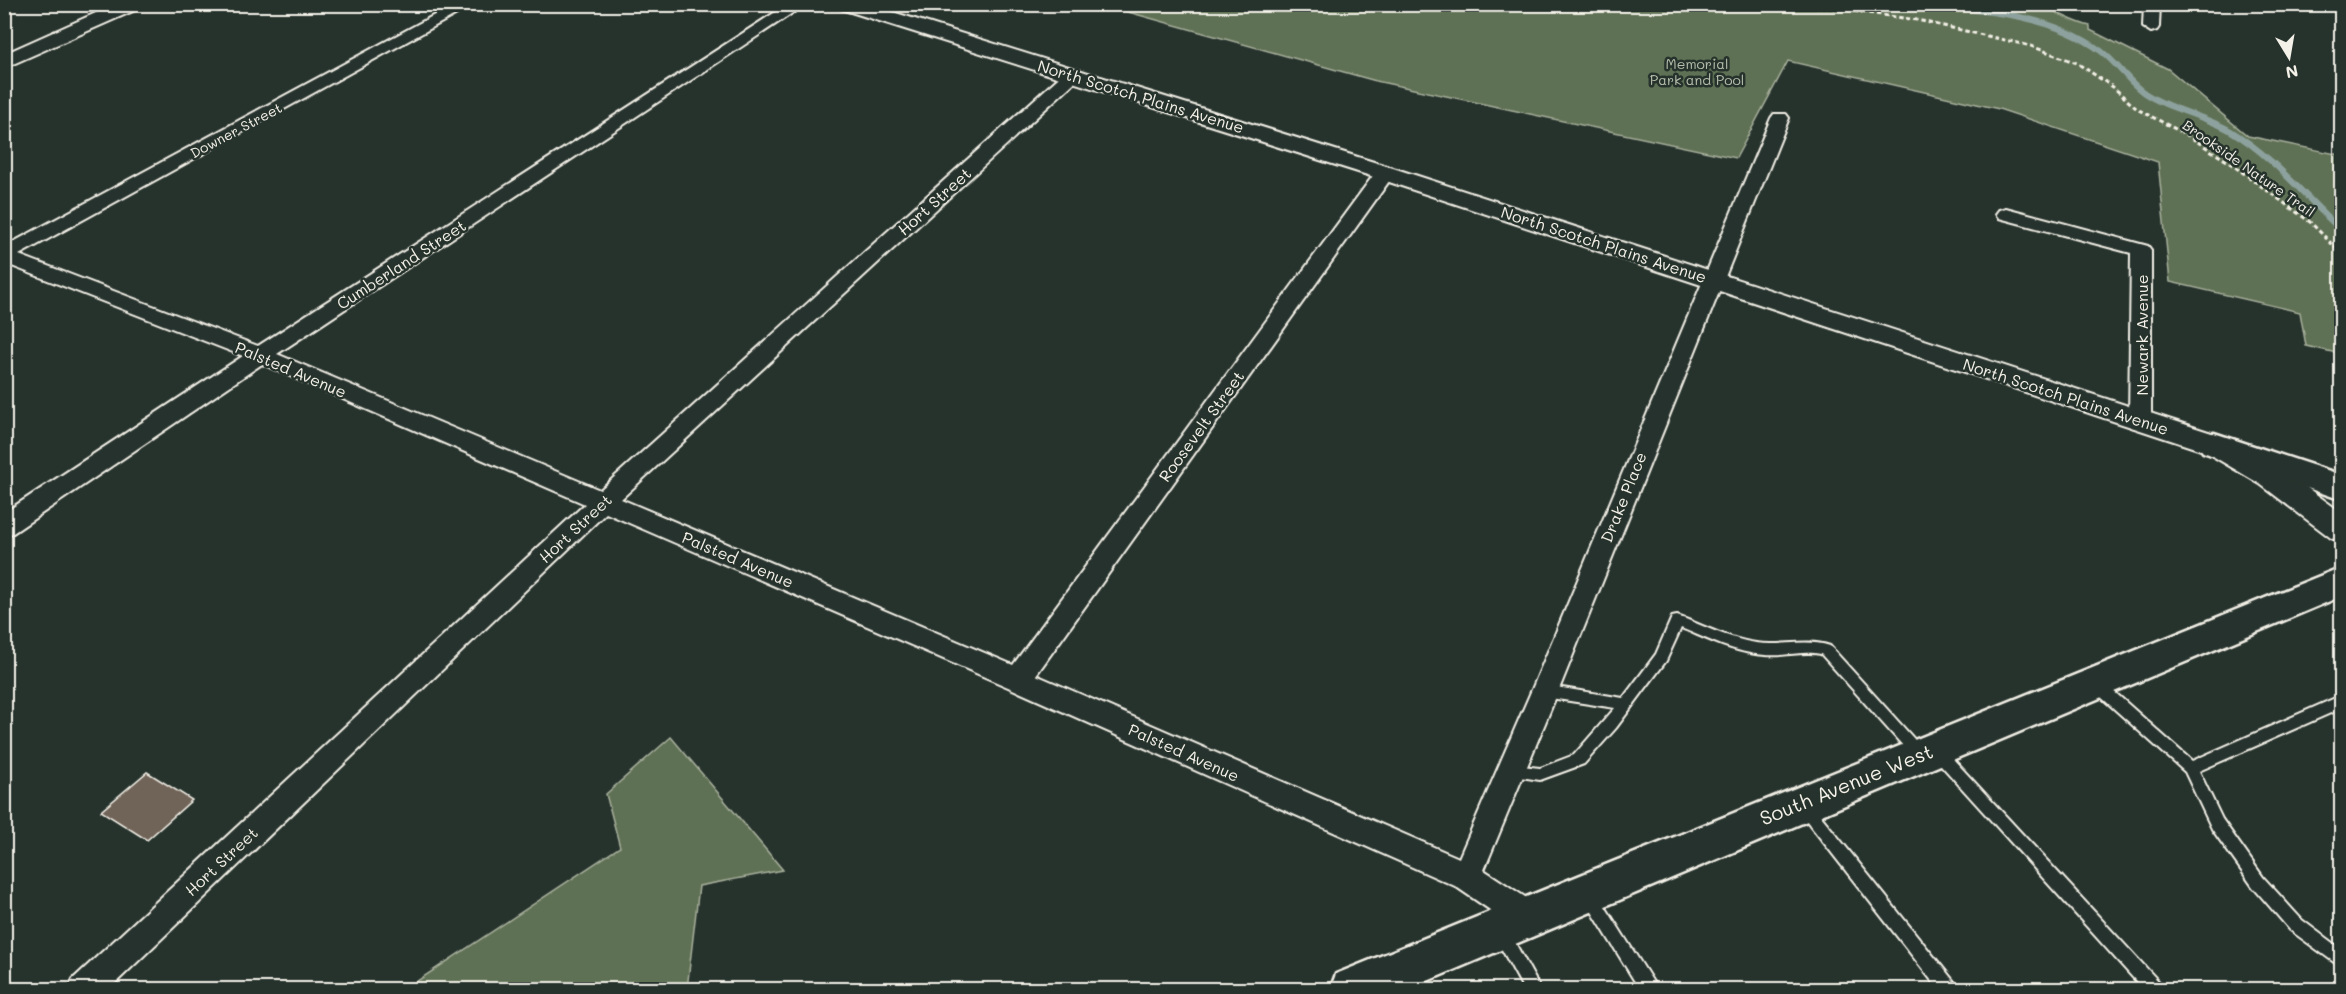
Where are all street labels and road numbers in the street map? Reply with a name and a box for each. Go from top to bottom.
street label: North Scotch Plains Avenue [1035,55,1247,137]
street label: Downer Street [187,98,285,162]
street label: Brookside Nature Trail [2179,115,2319,221]
street label: Hort Street [893,162,975,240]
street label: North Scotch Plains Avenue [1499,201,1709,287]
street label: Cumberland Street [332,214,470,314]
street label: Newark Avenue [2131,274,2152,396]
street label: Palsted Avenue [232,336,350,402]
street label: North Scotch Plains Avenue [1961,353,2171,439]
street label: Roosevelt Street [1154,366,1248,486]
street label: Drake Place [1595,449,1651,545]
street label: Hort Street [534,489,616,567]
street label: Palsted Avenue [679,526,797,592]
street label: Palsted Avenue [1125,718,1243,786]
street label: South Avenue West [1756,737,1936,831]
street label: Hort Street [180,822,262,900]

